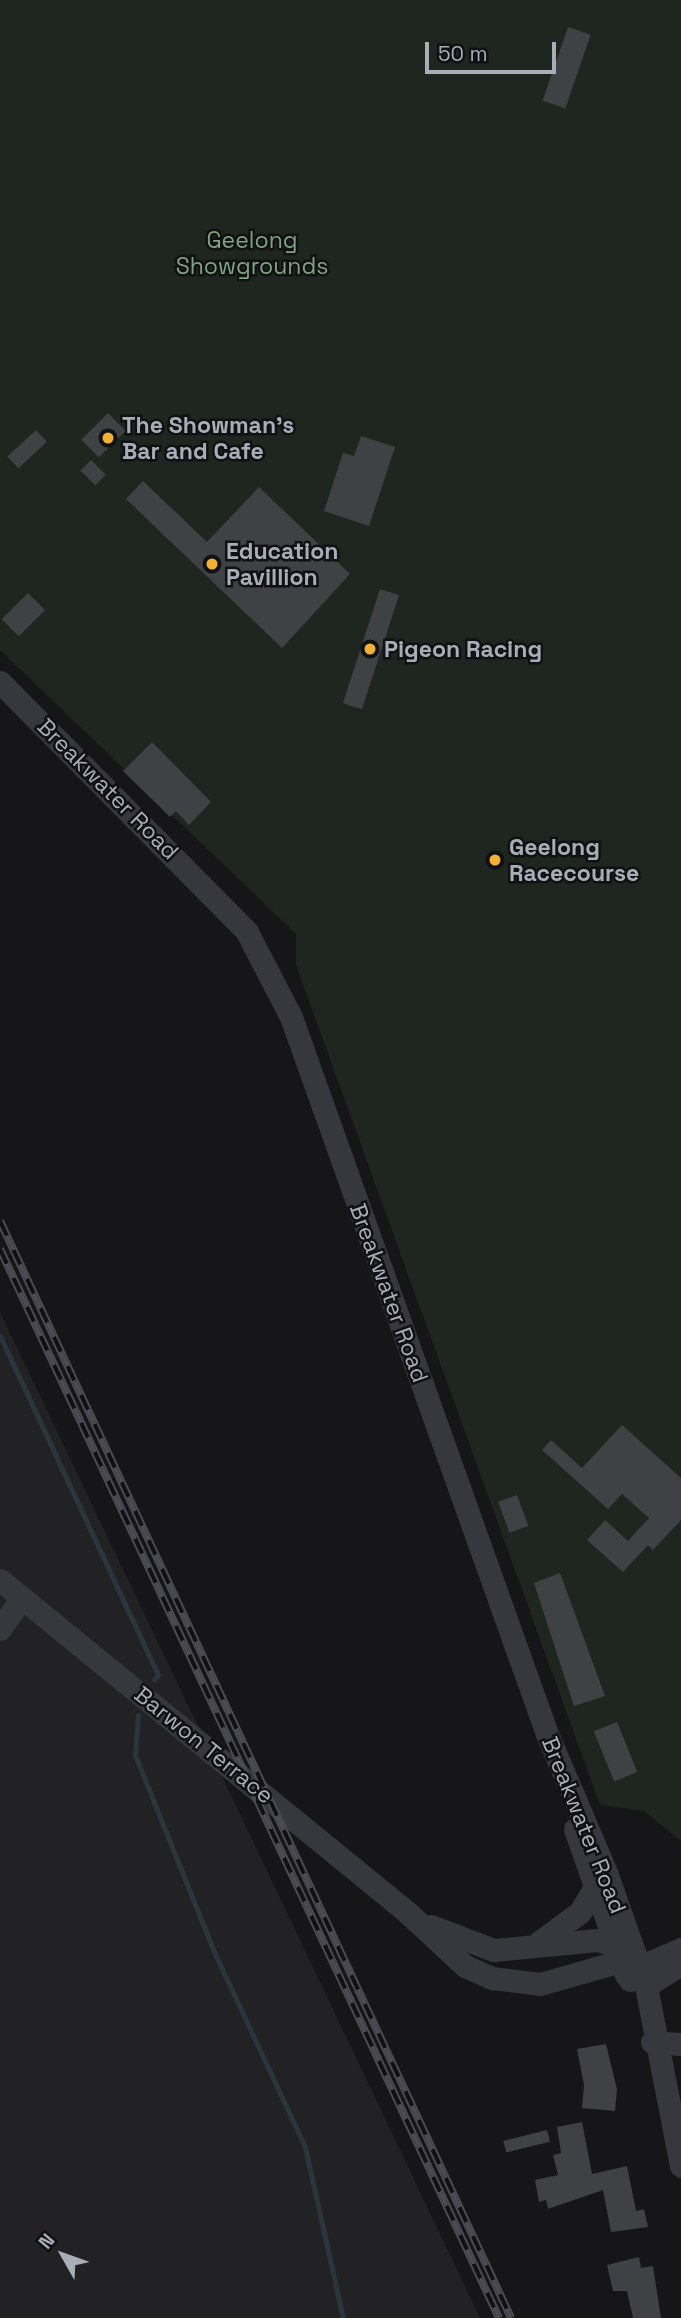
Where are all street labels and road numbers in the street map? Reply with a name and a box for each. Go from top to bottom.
street label: Breakwater Road [32,713,184,865]
street label: Breakwater Road [344,1200,434,1386]
street label: Barwon Terrace [129,1680,279,1810]
street label: Breakwater Road [536,1733,632,1917]

